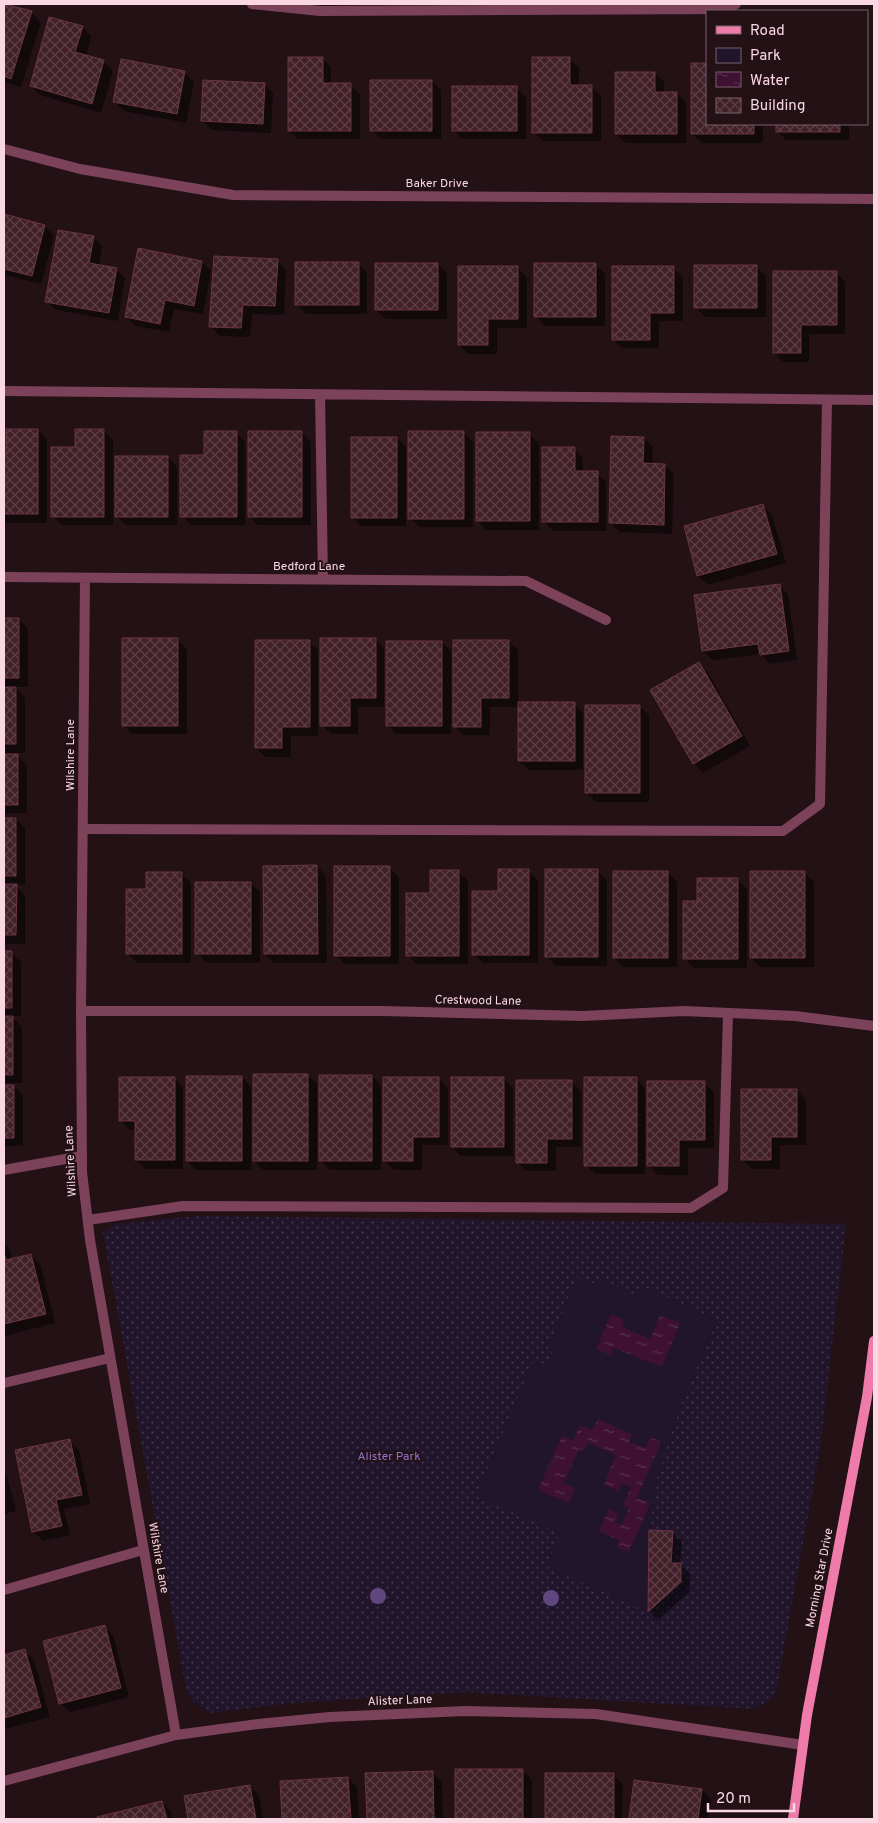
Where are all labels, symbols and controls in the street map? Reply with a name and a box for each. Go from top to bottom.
legend [706,10,868,125]
text: Road [750,22,785,41]
text: Park [750,47,781,66]
text: Water [750,72,790,91]
text: Building [750,97,805,116]
street label: Baker Drive [406,176,468,192]
street label: Bedford Lane [273,559,345,575]
street label: Wilshire Lane [63,719,79,791]
street label: Crestwood Lane [435,992,521,1010]
street label: Wilshire Lane [61,1125,81,1197]
park label: Alister Park [357,1449,421,1465]
street label: Wilshire Lane [144,1521,172,1595]
street label: Morning Star Drive [803,1527,837,1629]
street label: Alister Lane [367,1692,433,1710]
scale bar [708,1780,794,1812]
text: 20 m [716,1790,751,1809]

